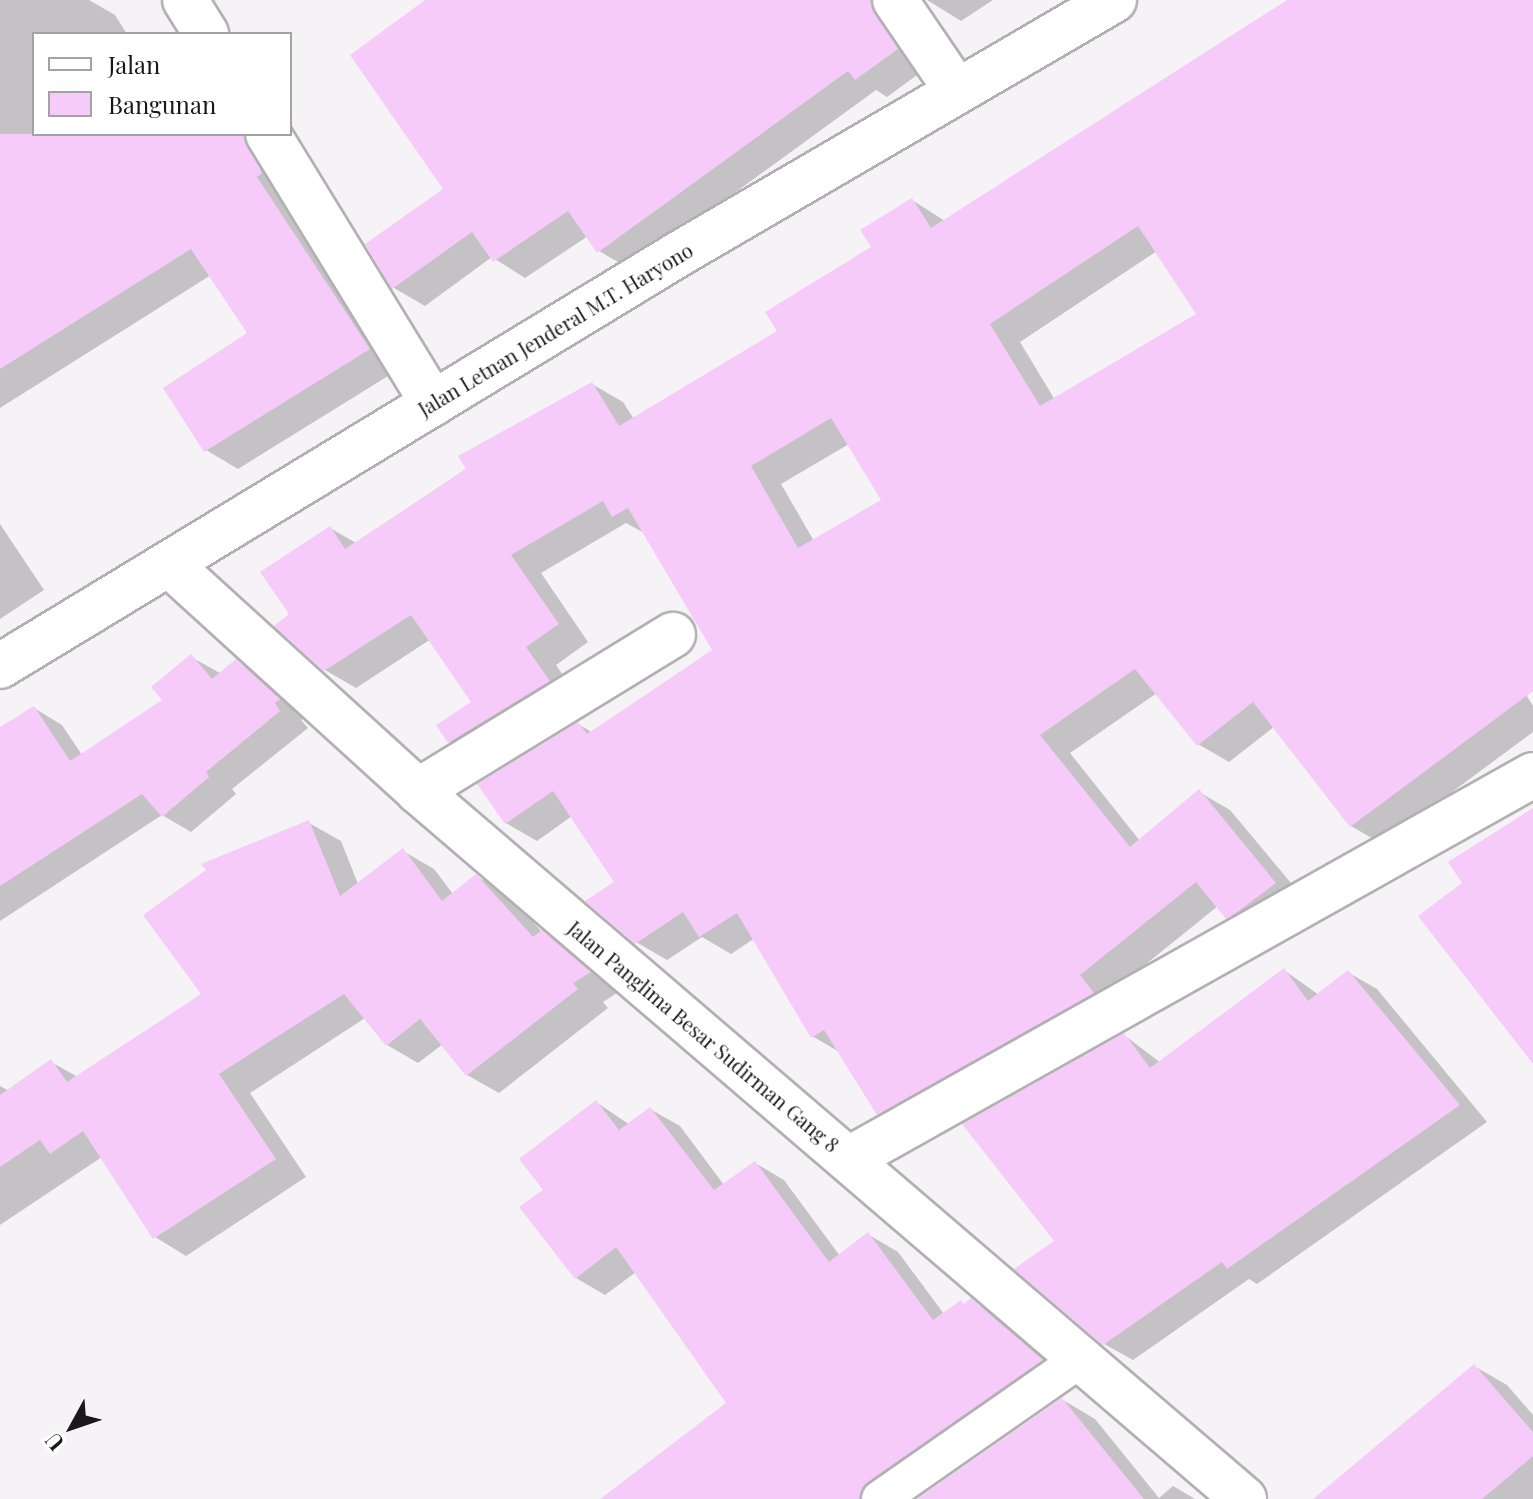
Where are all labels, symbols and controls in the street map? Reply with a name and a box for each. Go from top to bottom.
legend [32,32,292,136]
text: Jalan [108,48,160,80]
text: Bangunan [108,88,216,120]
street label: Jalan Letnan Jenderal M.T. Haryono [413,237,697,421]
street label: Jalan Panglima Besar Sudirman Gang 8 [563,915,845,1157]
north arrow [32,1387,112,1467]
text: U [37,1427,70,1458]

